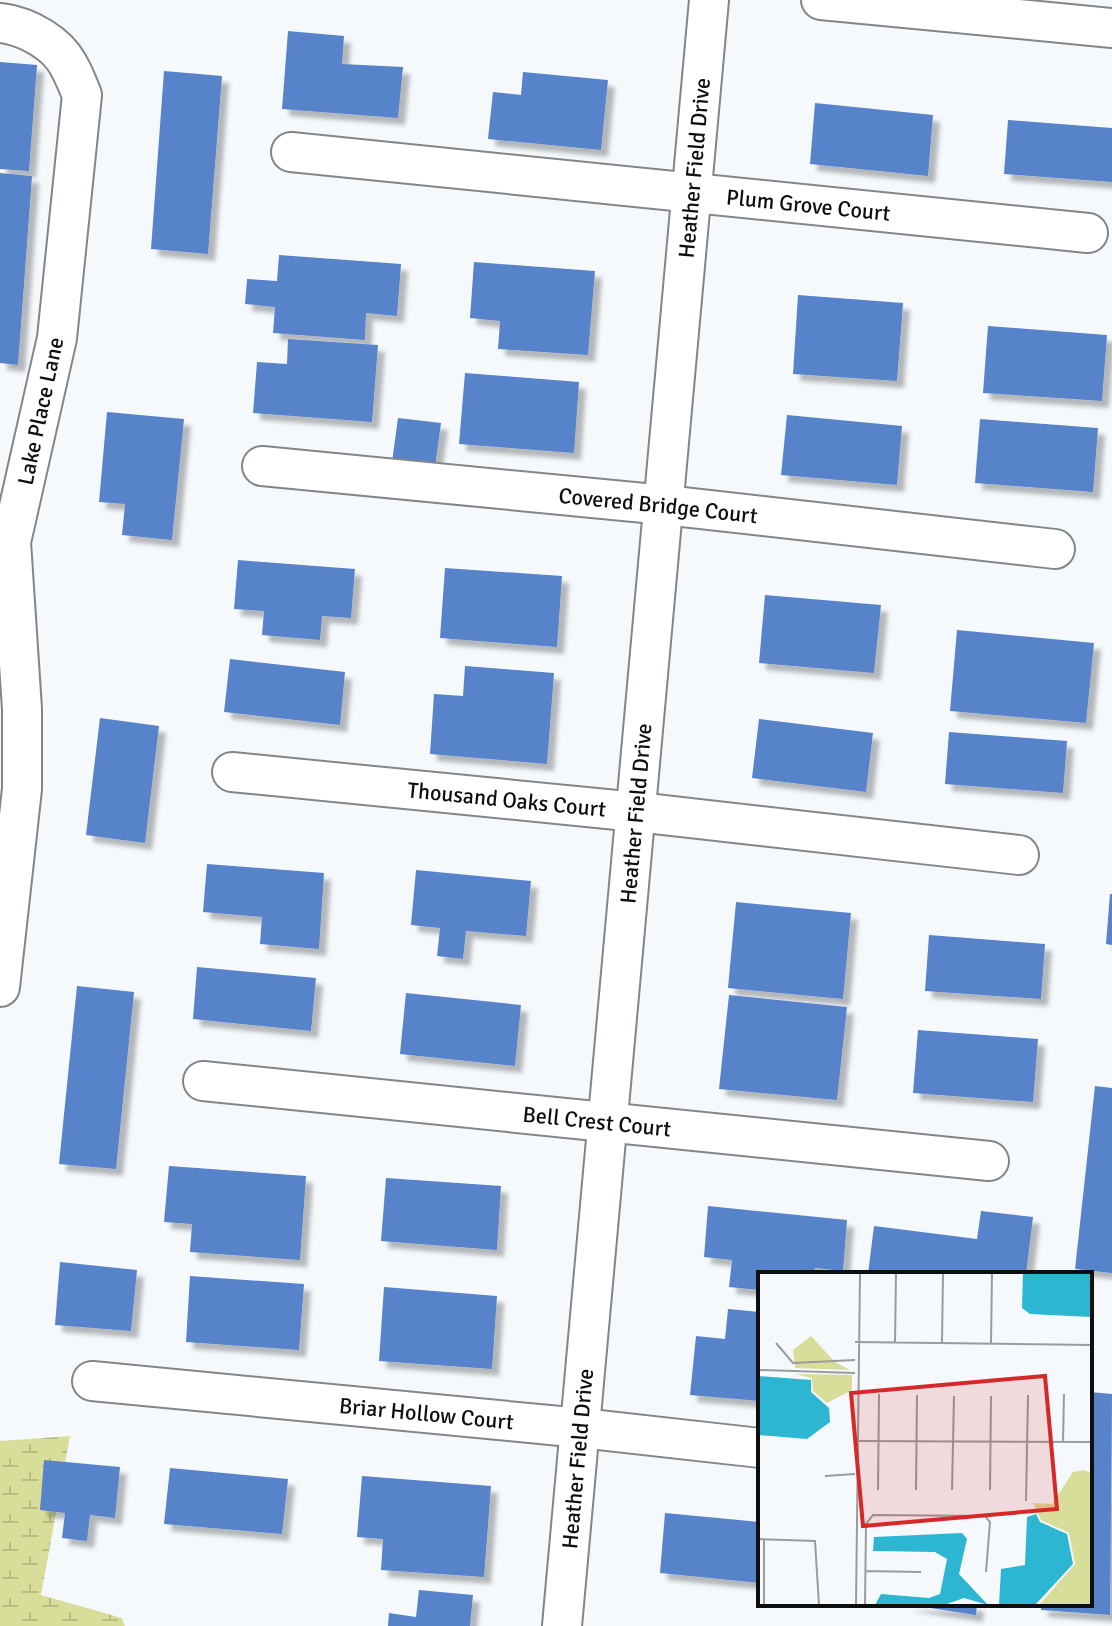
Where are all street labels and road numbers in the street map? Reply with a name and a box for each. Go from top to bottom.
street label: Heather Field Drive [673,77,716,259]
street label: Plum Grove Court [725,183,892,227]
street label: Lake Place Lane [12,335,69,487]
street label: Covered Bridge Court [557,482,759,529]
street label: Heather Field Drive [614,722,658,905]
street label: Thousand Oaks Court [406,776,607,823]
street label: Bell Crest Court [521,1101,673,1143]
street label: Heather Field Drive [556,1367,599,1550]
street label: Briar Hollow Court [338,1392,515,1435]

